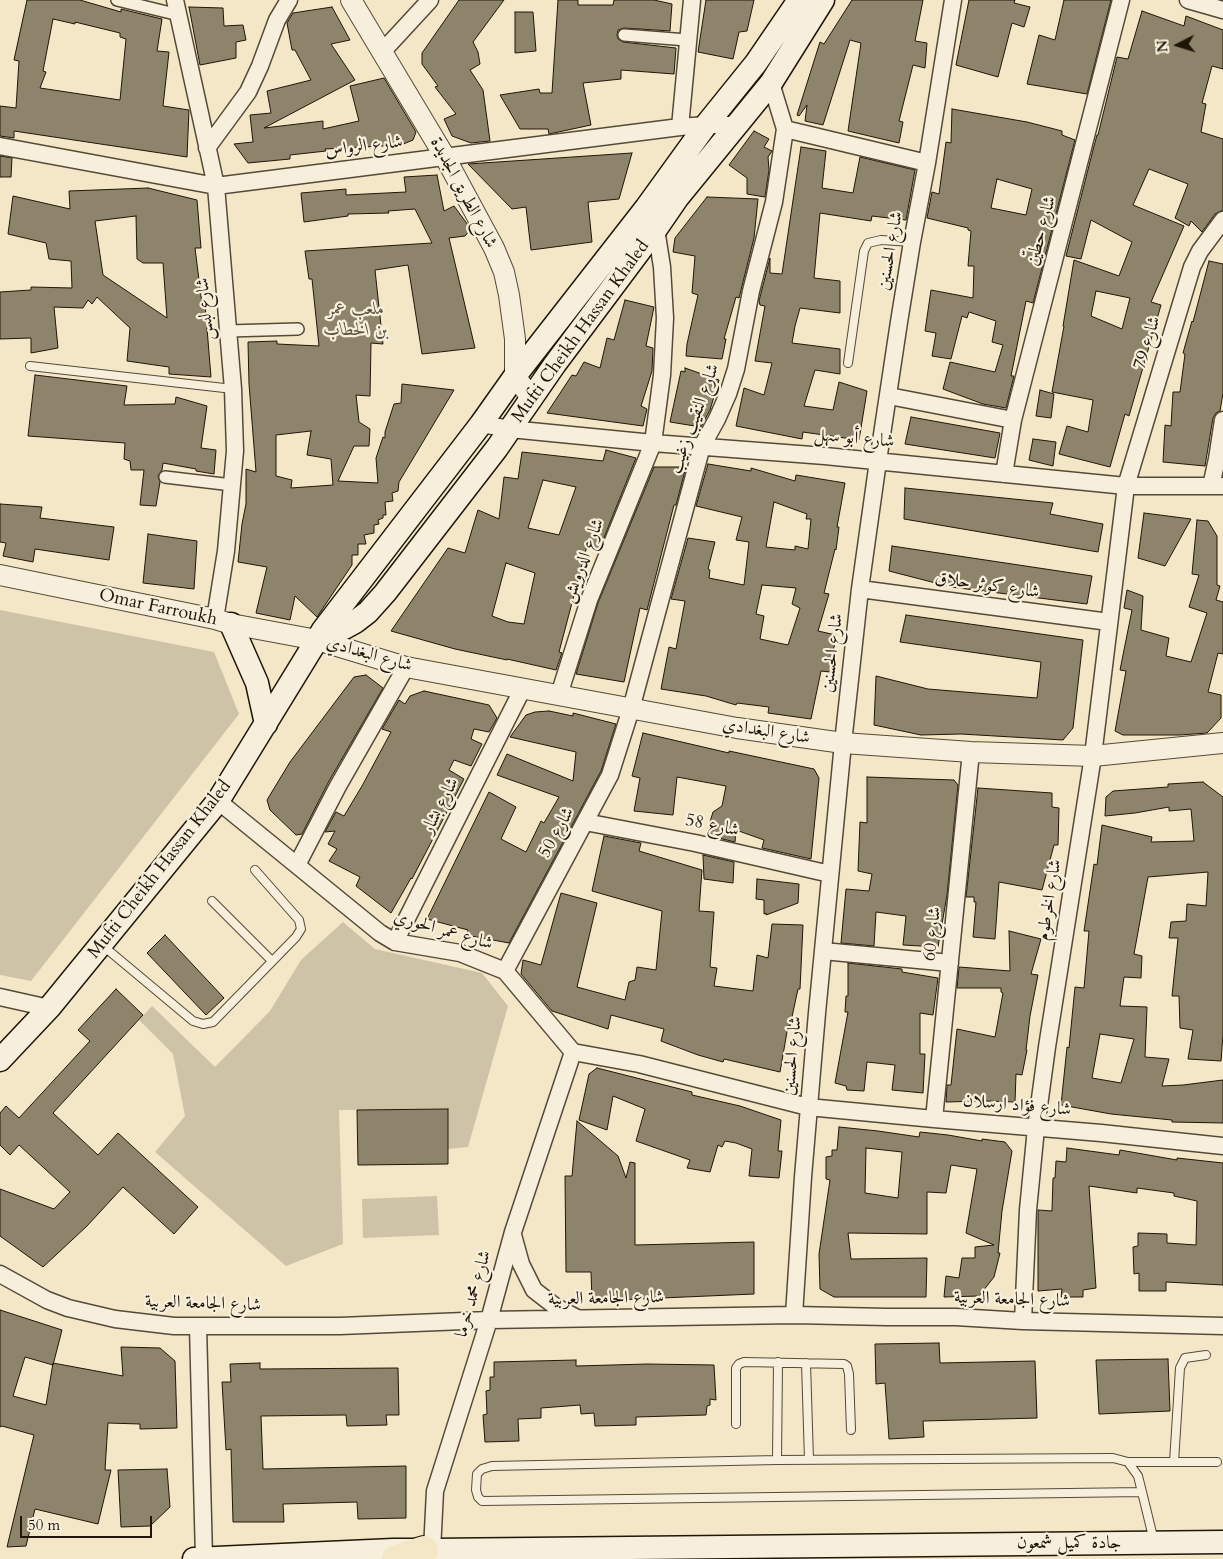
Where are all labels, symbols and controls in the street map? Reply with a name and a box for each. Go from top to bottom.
north arrow [1153,20,1203,70]
text: N [1153,39,1173,53]
street label: شارع الرواس [324,132,404,162]
street label: شارع الطريق الجديدة [425,134,501,252]
street label: شارع حطيّن [1022,194,1062,268]
street label: شارع الحسنين [873,210,909,292]
street label: Mufti Cheikh Hassan Khaled [508,237,654,427]
street label: شارع لبس [192,277,220,341]
park label: ملعب عمر بن الخطاب [324,299,388,342]
street label: شارع 79 [1130,314,1166,372]
street label: شارع النقيب زغيب [665,361,725,477]
street label: شارع أبو سهل [813,425,895,453]
street label: شارع الدرويش [558,516,610,606]
street label: شارع كوثر حلاق [933,568,1041,604]
street label: Omar Farroukh [97,585,219,631]
street label: شارع الحسنين [817,612,849,694]
street label: شارع البغدادي [324,632,414,678]
street label: شارع البغدادي [721,714,811,750]
street label: شارع بشار [418,774,464,838]
street label: Mufti Cheikh Hassan Khaled [84,777,236,963]
street label: شارع 50 [534,804,580,862]
street label: شارع 58 [683,810,741,842]
street label: شارع الخرطوم [1033,858,1067,942]
street label: شارع 60 [919,906,947,962]
street label: شارع عمر الحوري [391,907,495,955]
street label: شارع الحسنين [779,1015,807,1097]
street label: شارع فؤاد ارسلان [962,1091,1072,1121]
street label: شارع محمد خرما [451,1248,497,1340]
street label: شارع الجامعة العربية [548,1287,664,1311]
street label: شارع الجامعة العربية [953,1287,1071,1313]
street label: شارع الجامعة العربية [144,1291,262,1317]
scale bar [22,1506,155,1538]
text: 50 m [28,1515,60,1535]
street label: جادة كميل شمعون [1017,1533,1121,1555]

